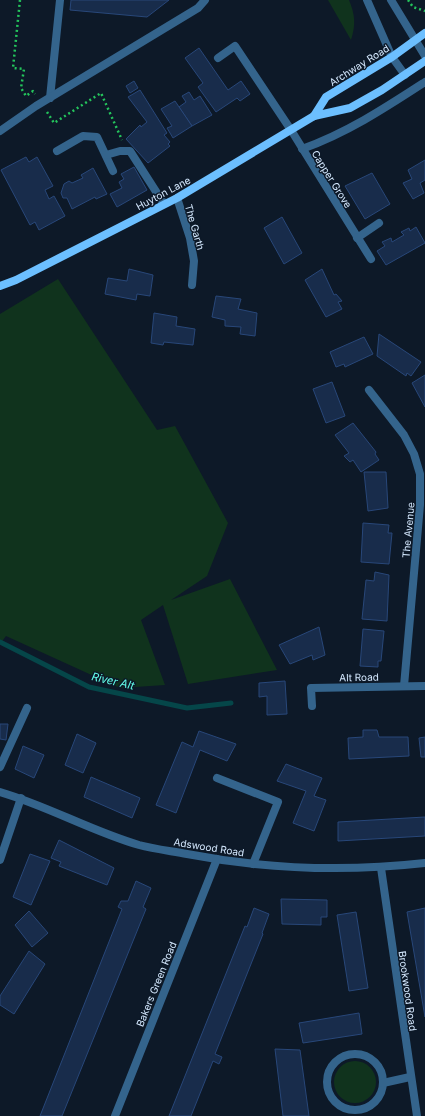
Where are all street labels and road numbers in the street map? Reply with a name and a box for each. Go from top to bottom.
street label: Archway Road [327,42,391,88]
street label: Capper Grove [310,148,355,210]
street label: Huyton Lane [134,174,192,212]
street label: The Garth [183,203,207,251]
street label: The Avenue [400,501,416,558]
street label: Alt Road [339,671,379,683]
street label: Adswood Road [173,835,245,859]
street label: Bakers Green Road [133,940,179,1028]
street label: Brookwood Road [396,950,420,1032]

